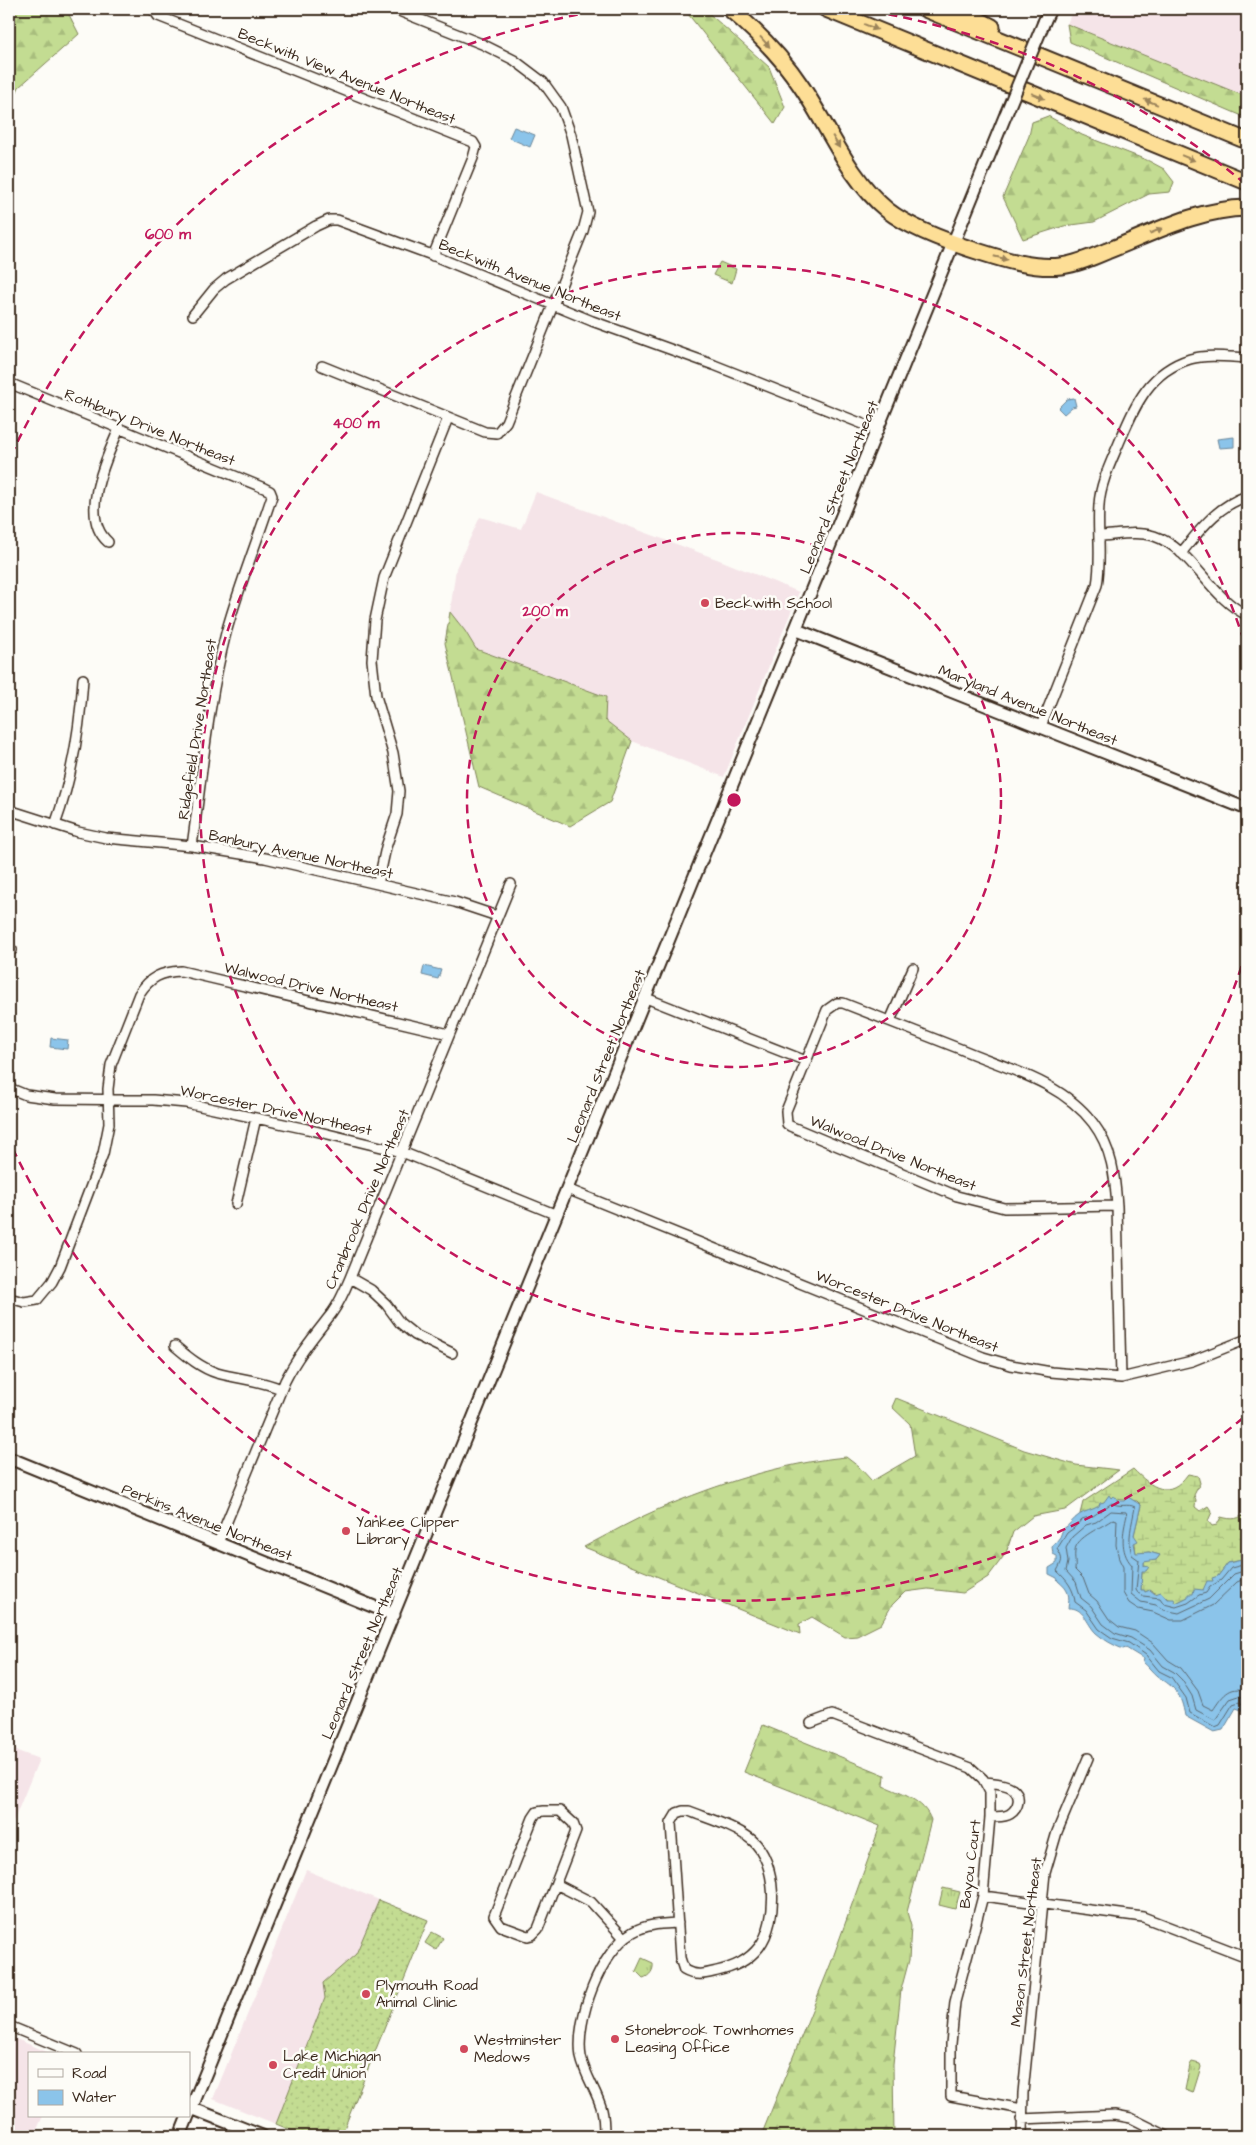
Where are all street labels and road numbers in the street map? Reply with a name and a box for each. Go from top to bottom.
street label: Beckwith View Avenue Northeast [235,23,459,130]
street label: Beckwith Avenue Northeast [435,234,624,327]
street label: Rothbury Drive Northeast [61,384,238,472]
street label: Leonard Street Northeast [795,397,884,577]
street label: Ridgefield Drive Northeast [173,637,223,821]
street label: Maryland Avenue Northeast [935,660,1120,752]
street label: Banbury Avenue Northeast [207,825,395,885]
street label: Walwood Drive Northeast [222,957,400,1018]
street label: Leonard Street Northeast [562,966,651,1146]
street label: Worcester Drive Northeast [178,1080,374,1141]
street label: Cranbrook Drive Northeast [320,1106,415,1293]
street label: Walwood Drive Northeast [806,1110,979,1197]
street label: Worcester Drive Northeast [812,1265,1001,1358]
street label: Perkins Avenue Northeast [118,1479,295,1566]
street label: Leonard Street Northeast [317,1564,408,1743]
street label: Bayou Court [955,1818,987,1910]
street label: Mason Street Northeast [1006,1856,1047,2028]

